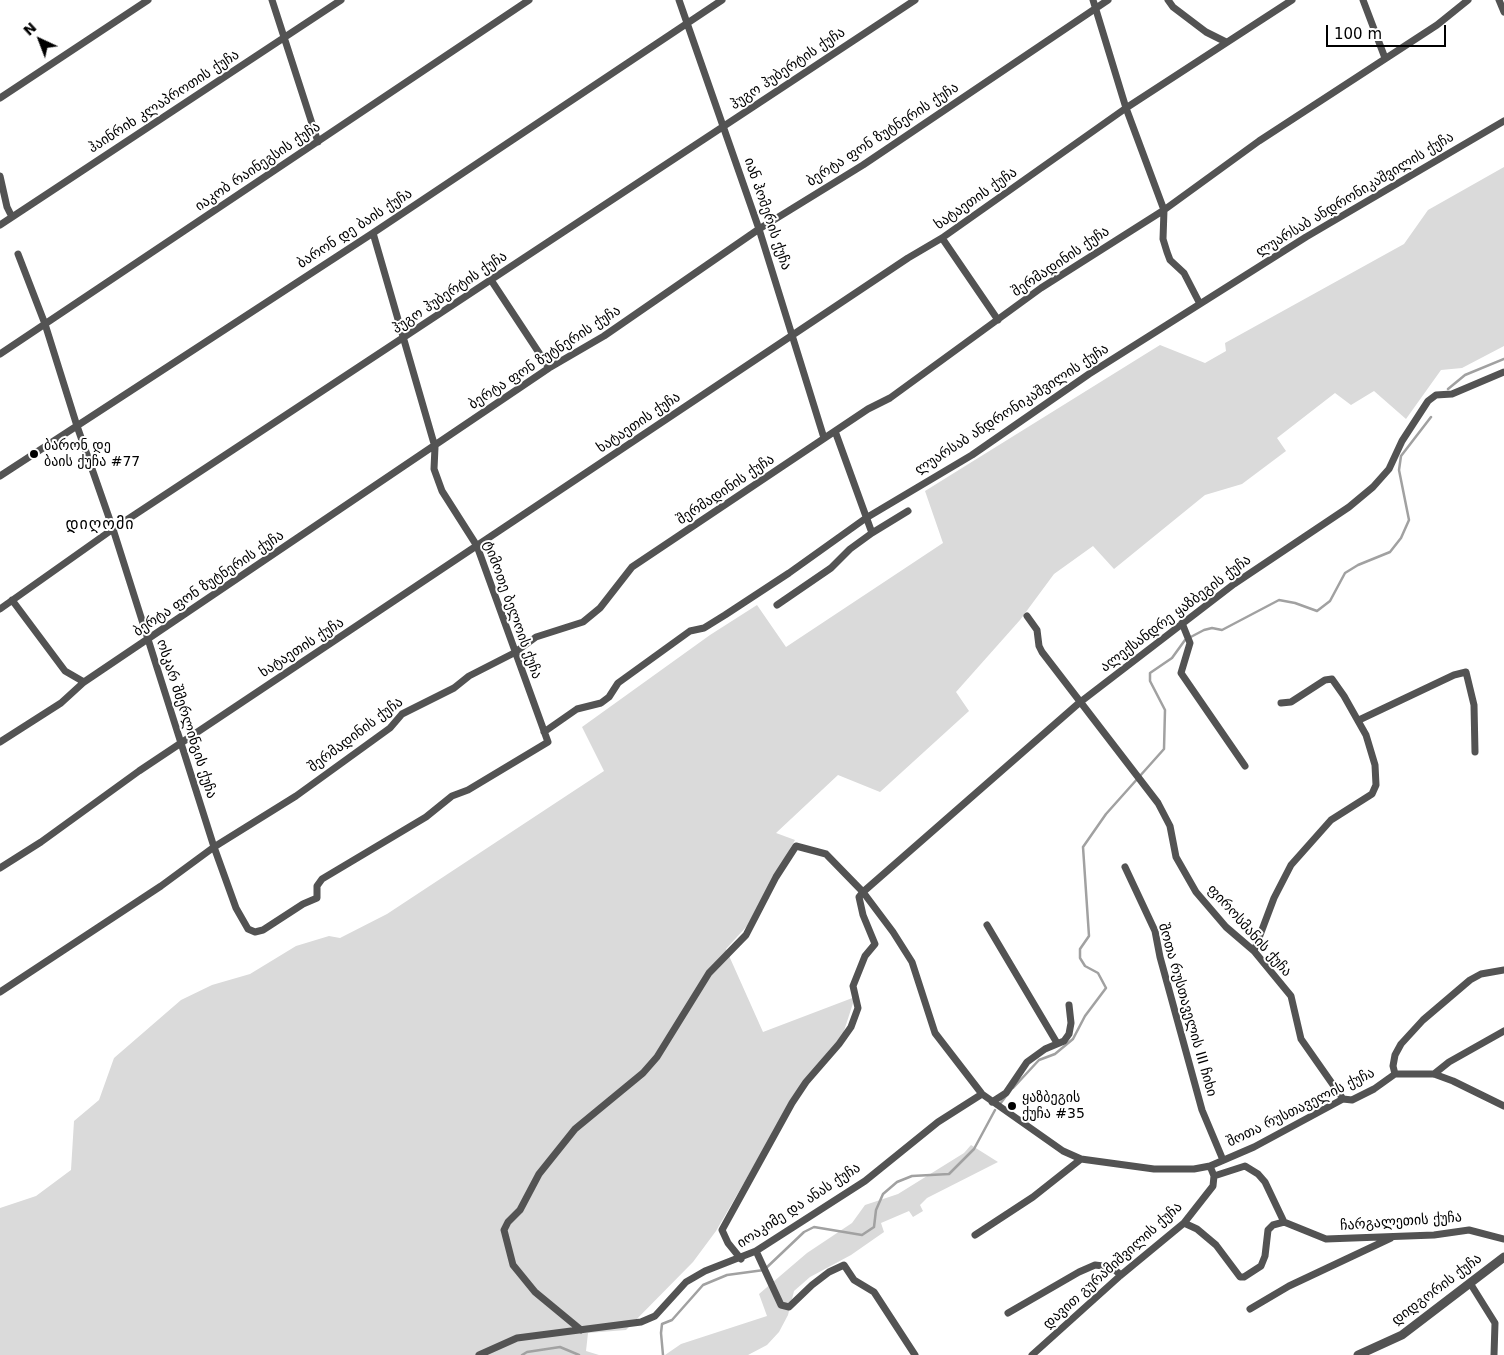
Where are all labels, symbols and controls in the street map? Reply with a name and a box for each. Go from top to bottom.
north arrow [15,15,65,65]
scale bar [1329,15,1449,47]
text: N [20,19,40,39]
street label: ჰუგო ჰუბერტის ქუჩა [727,24,849,114]
text: 100 m [1334,25,1382,43]
street label: ჰაინრიხ კლაპროთის ქუჩა [85,47,243,157]
street label: ბერტა ფონ ზუტნერის ქუჩა [804,80,962,190]
street label: იაკობ რაინეგსის ქუჩა [192,119,324,215]
street label: ლუარსაბ ანდრონიკაშვილის ქუჩა [1253,129,1457,261]
street label: იან ჰომერის ქუჩა [740,156,794,272]
street label: ხატაეთის ქუჩა [931,164,1021,234]
street label: ბარონ დე ბაის ქუჩა [294,186,416,272]
street label: შერმადინის ქუჩა [1009,223,1113,301]
street label: ჰუგო ჰუბერტის ქუჩა [389,248,511,338]
street label: ბერტა ფონ ზუტნერის ქუჩა [466,303,624,413]
street label: ლუარსაბ ანდრონიკაშვილის ქუჩა [912,341,1112,479]
street label: ხატაეთის ქუჩა [594,389,684,457]
place label: ბარონ დე ბაის ქუჩა #77 [44,438,140,471]
marker: ბარონ დე ბაის ქუჩა #77 [28,448,40,460]
street label: შერმადინის ქუჩა [674,451,778,529]
district label: დიღომი [65,515,135,535]
street label: ბერტა ფონ ზუტნერის ქუჩა [131,527,287,641]
street label: ტიმოთე ბელოის ქუჩა [479,539,545,681]
street label: ალექსანდრე ყაზბეგის ქუჩა [1097,552,1255,676]
street label: ხატაეთის ქუჩა [257,615,347,681]
street label: ოსკარ შმერლინგის ქუჩა [152,637,220,801]
street label: შერმადინის ქუჩა [305,694,407,776]
street label: ფიროსმანის ქუჩა [1203,882,1295,980]
street label: შოთა რუსთაველის III ჩიხი [1154,922,1220,1098]
street label: შოთა რუსთაველის ქუჩა [1224,1065,1378,1151]
place label: ყაზბეგის ქუჩა #35 [1022,1090,1085,1122]
marker: ყაზბეგის ქუჩა #35 [1006,1100,1018,1112]
street label: იოაკიმე და ანას ქუჩა [734,1160,864,1252]
street label: დავით გურამიშვილის ქუჩა [1040,1199,1186,1333]
street label: ჩარგალეთის ქუჩა [1340,1209,1462,1235]
street label: დიდგორის ქუჩა [1389,1251,1485,1329]

